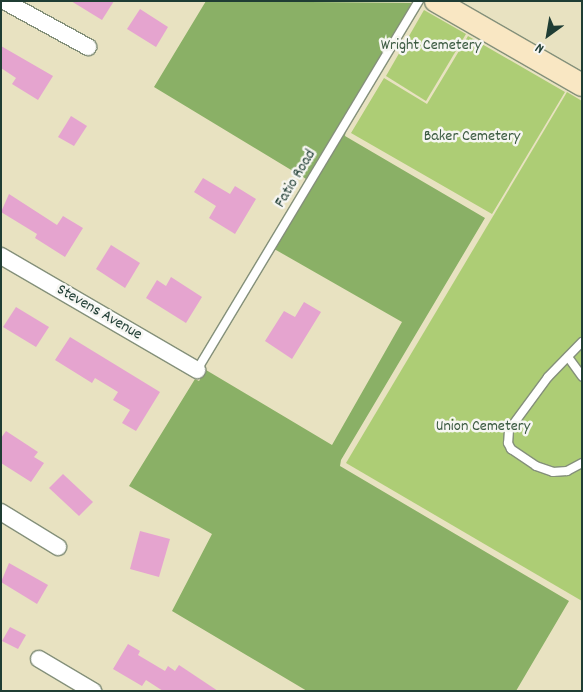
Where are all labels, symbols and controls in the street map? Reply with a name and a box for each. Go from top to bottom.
north arrow [523,10,573,60]
park label: Wright Cemetery [381,36,481,56]
text: N [532,37,548,58]
park label: Baker Cemetery [424,127,520,147]
street label: Fatio Road [271,147,321,211]
street label: Stevens Avenue [53,281,145,345]
park label: Union Cemetery [436,417,530,437]

